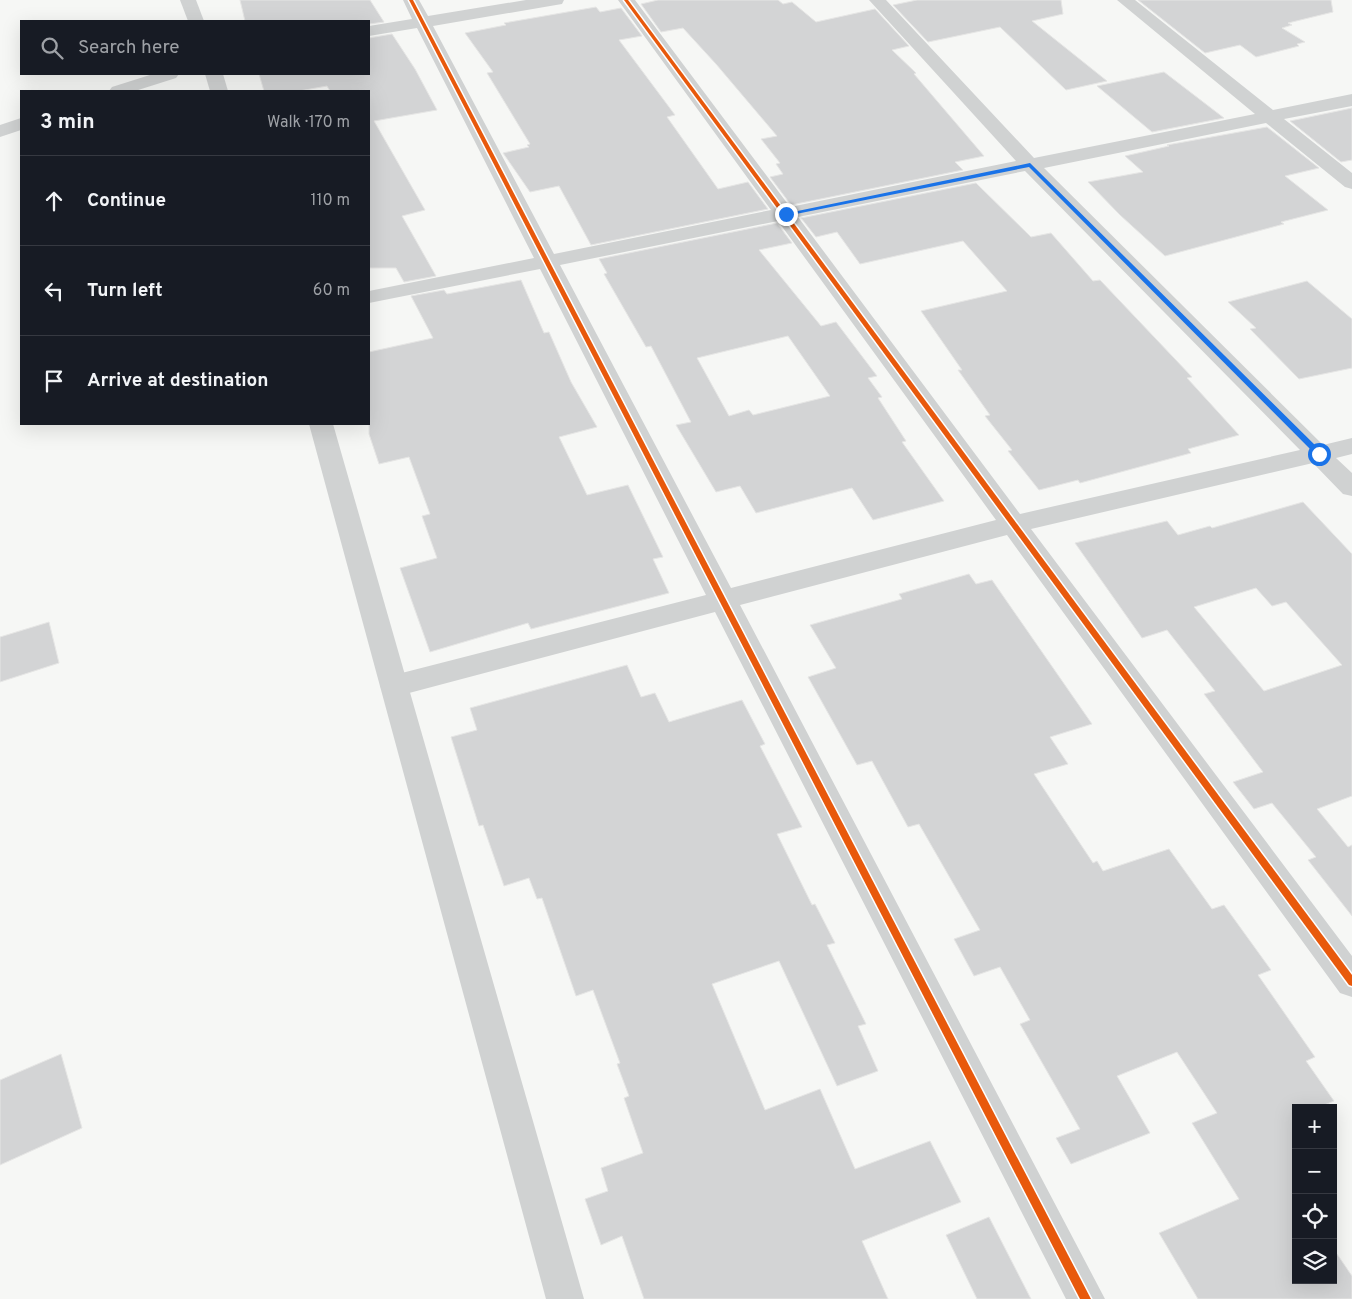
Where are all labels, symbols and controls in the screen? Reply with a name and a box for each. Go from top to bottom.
search box [20,20,370,75]
icon: search [38,34,66,62]
text: Search here [78,36,180,60]
text: 3 min [40,109,95,136]
text: Walk · 170 m [267,113,350,133]
icon: ahead [40,187,68,215]
text: Continue [87,189,166,213]
text: 110 m [310,191,350,211]
route end [775,203,798,226]
icon: left [40,277,68,305]
text: Turn left [87,279,163,303]
text: 60 m [313,281,350,301]
icon: arrive [40,367,68,395]
text: Arrive at destination [87,369,268,393]
route start [1308,443,1331,466]
map controls [1292,1104,1337,1284]
button: + [1292,1104,1337,1149]
button: − [1292,1149,1337,1194]
button: locate [1292,1194,1337,1239]
button: layers [1292,1239,1337,1284]

